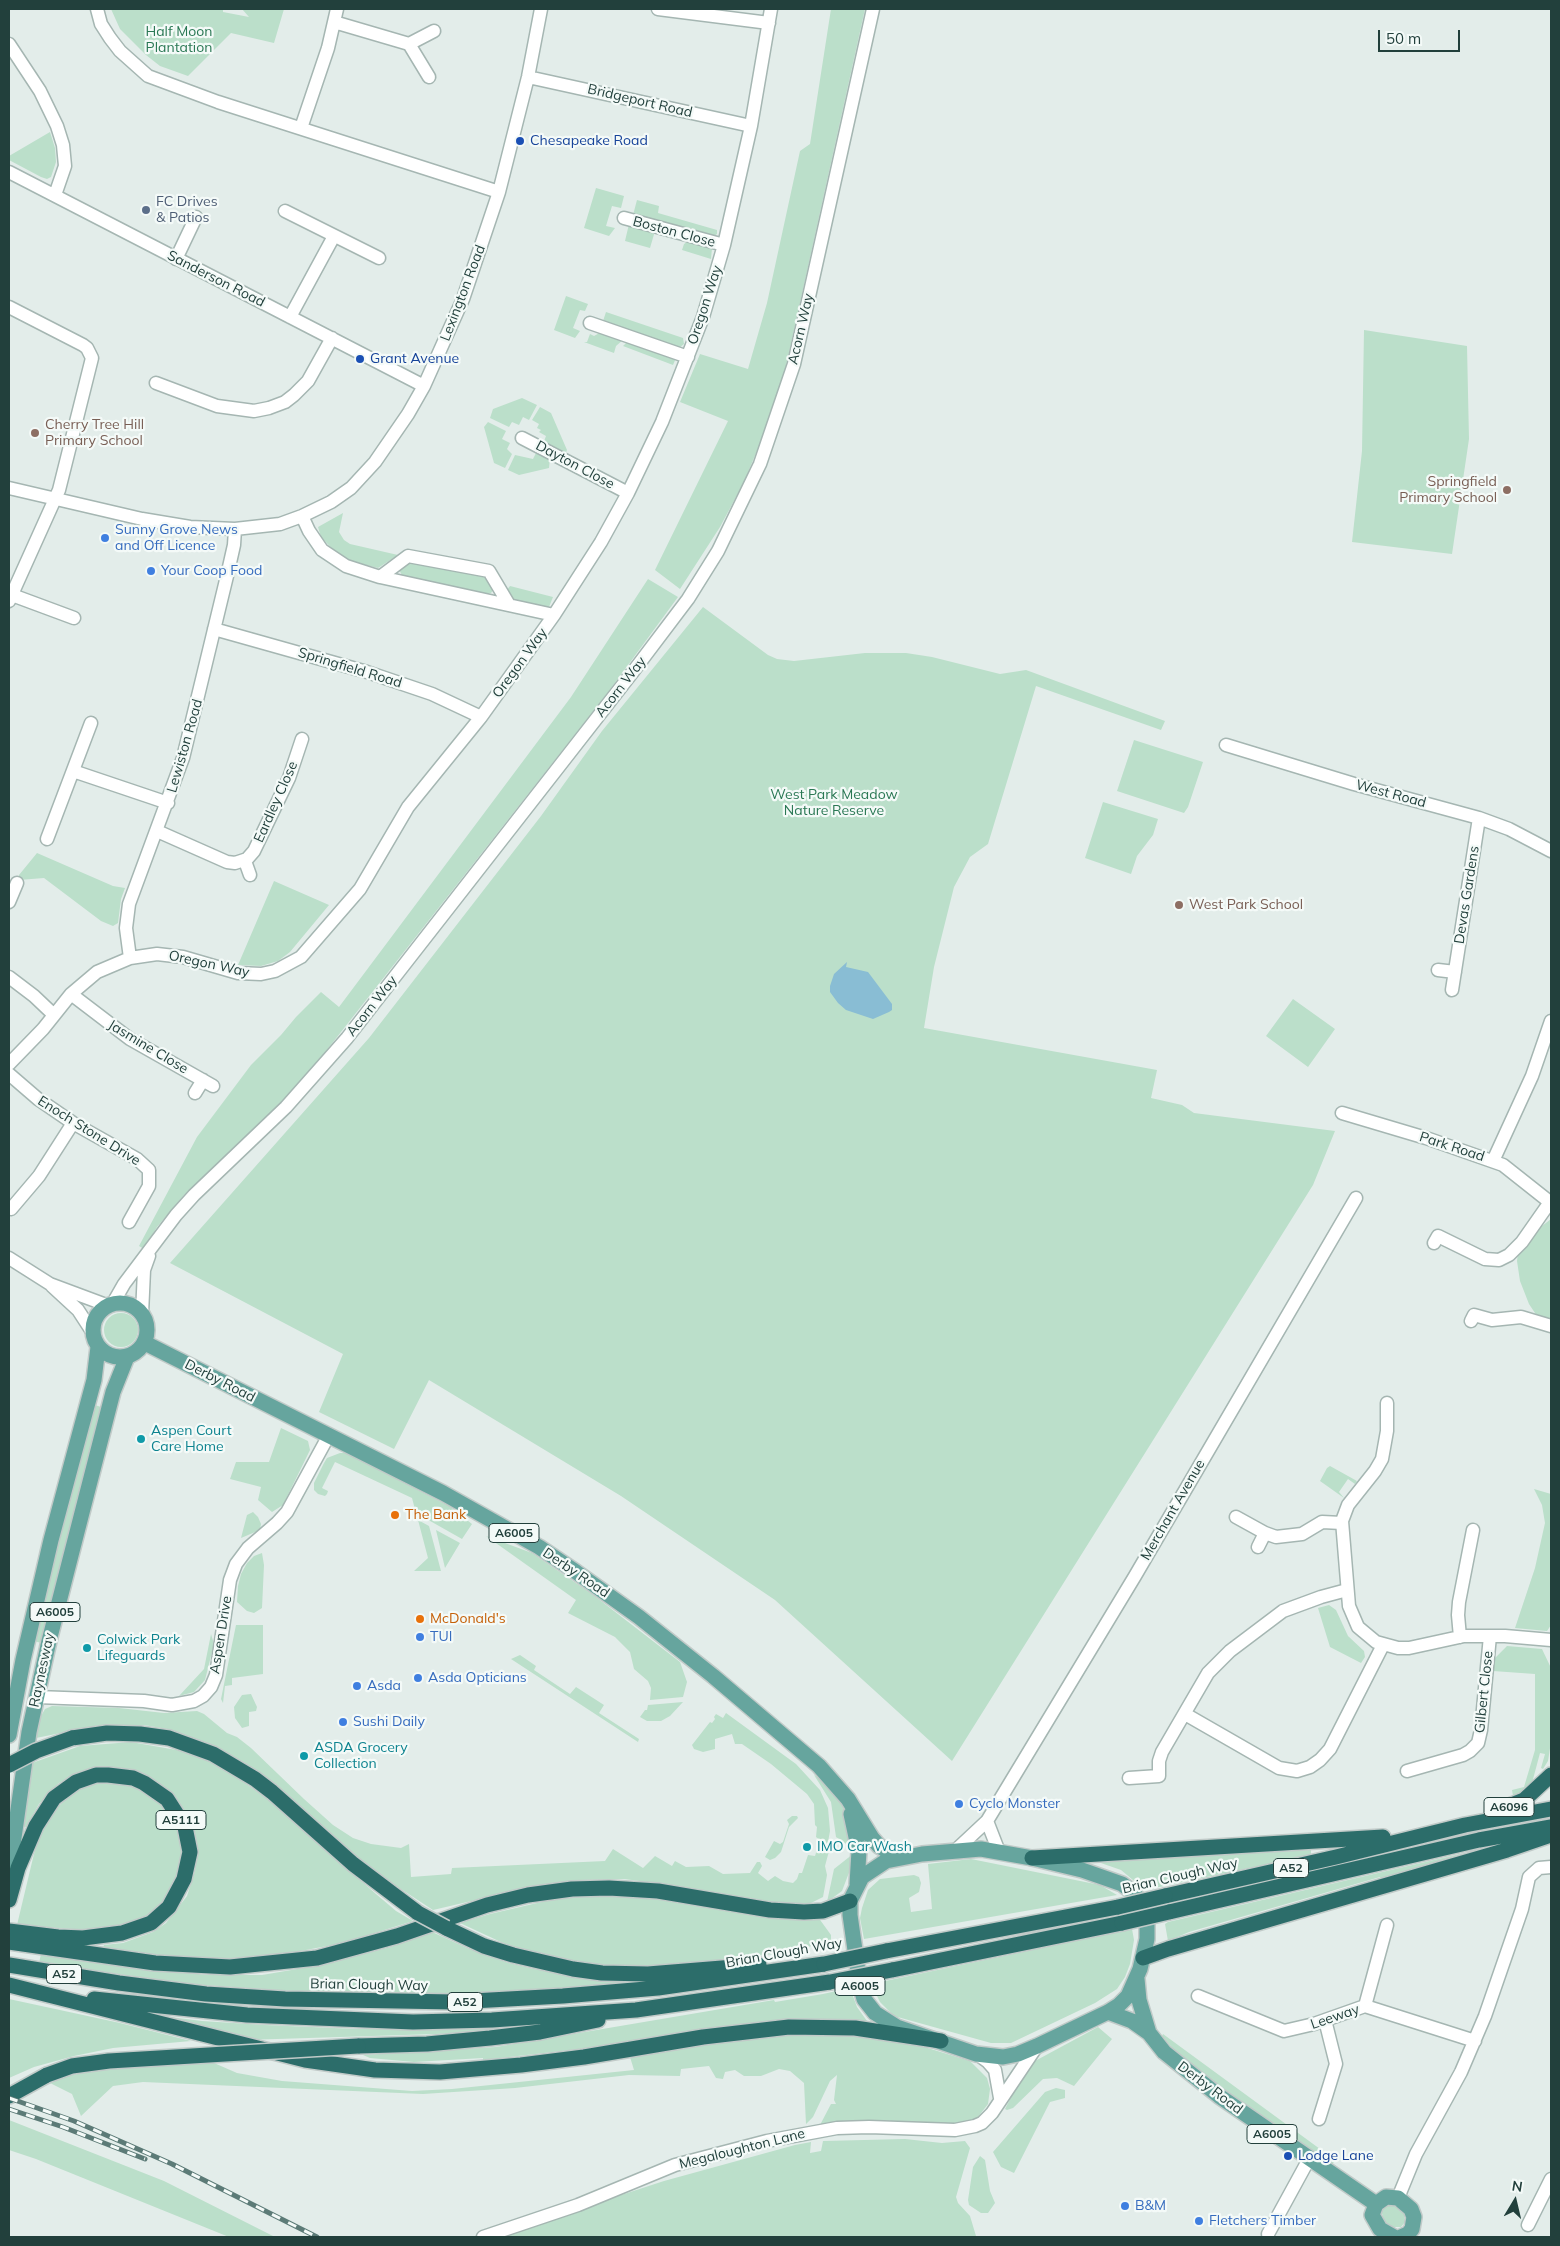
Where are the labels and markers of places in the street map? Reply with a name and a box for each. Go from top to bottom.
place label: Chesapeake Road [530,133,648,149]
marker: Chesapeake Road [514,135,526,147]
place label: FC Drives & Patios [156,194,218,226]
marker: FC Drives & Patios [140,204,152,216]
place label: Grant Avenue [370,351,459,367]
marker: Grant Avenue [354,353,366,365]
place label: Cherry Tree Hill Primary School [45,417,144,450]
marker: Cherry Tree Hill Primary School [29,427,41,439]
place label: Springfield Primary School [1399,474,1497,507]
marker: Springfield Primary School [1501,484,1513,496]
place label: Sunny Grove News and Off Licence [115,522,238,554]
marker: Sunny Grove News and Off Licence [99,532,111,544]
place label: Your Coop Food [161,563,262,579]
marker: Your Coop Food [145,565,157,577]
place label: West Park School [1189,897,1303,913]
marker: West Park School [1173,899,1185,911]
place label: Aspen Court Care Home [151,1423,232,1455]
marker: Aspen Court Care Home [135,1433,147,1445]
place label: The Bank [405,1507,466,1523]
marker: The Bank [389,1509,401,1521]
place label: McDonald's [430,1611,506,1627]
marker: McDonald's [414,1613,426,1625]
place label: TUI [430,1629,452,1645]
marker: TUI [414,1631,426,1643]
place label: Colwick Park Lifeguards [97,1632,180,1664]
marker: Colwick Park Lifeguards [81,1642,93,1654]
place label: Asda Opticians [428,1670,527,1686]
marker: Asda Opticians [412,1672,424,1684]
place label: Asda [367,1678,401,1694]
marker: Asda [351,1680,363,1692]
place label: Sushi Daily [353,1714,425,1730]
marker: Sushi Daily [337,1716,349,1728]
place label: ASDA Grocery Collection [314,1740,408,1772]
marker: ASDA Grocery Collection [298,1750,310,1762]
place label: Cyclo Monster [969,1796,1060,1812]
marker: Cyclo Monster [953,1798,965,1810]
place label: IMO Car Wash [817,1839,912,1855]
marker: IMO Car Wash [801,1841,813,1853]
place label: Lodge Lane [1298,2148,1374,2164]
marker: Lodge Lane [1282,2150,1294,2162]
place label: B&M [1135,2198,1166,2214]
marker: B&M [1119,2200,1131,2212]
place label: Fletchers Timber [1209,2213,1316,2229]
marker: Fletchers Timber [1193,2215,1205,2227]

